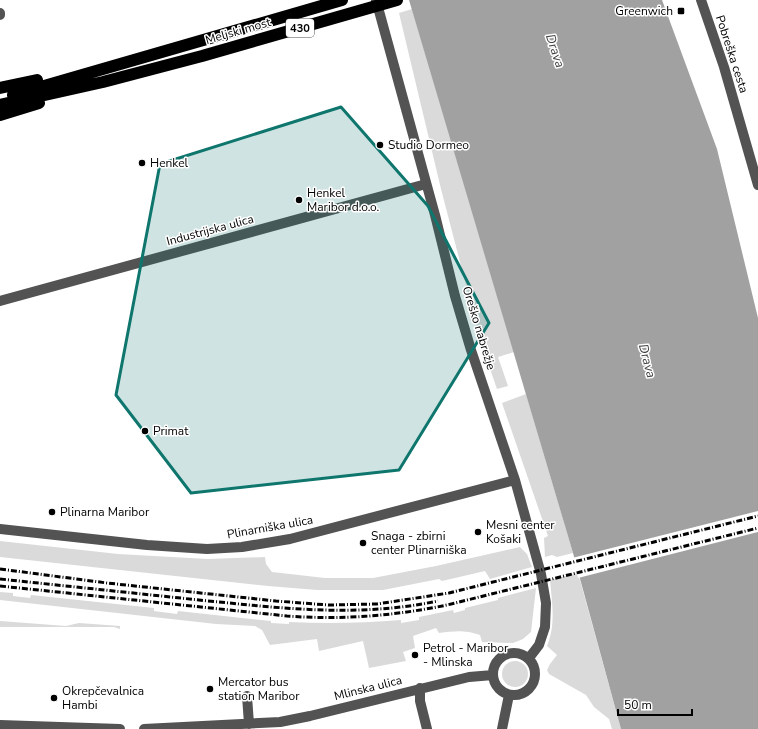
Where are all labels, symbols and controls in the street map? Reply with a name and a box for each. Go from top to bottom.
place label: Greenwich [615,3,673,19]
marker: Greenwich [676,6,686,16]
street label: Pobreška cesta [712,13,752,95]
street label: Meljski most [203,14,273,48]
road number: 430 [286,19,314,37]
water label: Drava [541,32,569,70]
place label: Studio Dormeo [388,137,469,153]
marker: Studio Dormeo [375,140,385,150]
place label: Henkel [150,155,189,171]
marker: Henkel [137,158,147,168]
place label: Henkel Maribor d.o.o. [307,185,379,215]
marker: Henkel Maribor d.o.o. [294,195,304,205]
street label: Industrijska ulica [165,211,255,249]
street label: Oreško nabrežje [459,284,499,372]
water label: Drava [634,342,660,380]
place label: Primat [153,423,189,439]
marker: Primat [140,426,150,436]
place label: Plinarna Maribor [60,504,150,520]
marker: Plinarna Maribor [47,507,57,517]
street label: Plinarniška ulica [226,512,314,542]
place label: Mesni center Košaki [486,517,555,547]
marker: Mesni center Košaki [473,527,483,537]
place label: Snaga - zbirni center Plinarniška [371,528,467,558]
marker: Snaga - zbirni center Plinarniška [358,538,368,548]
place label: Petrol - Maribor - Mlinska [423,640,509,670]
marker: Petrol - Maribor - Mlinska [410,650,420,660]
street label: Mlinska ulica [332,672,404,704]
place label: Mercator bus station Maribor [218,674,300,704]
place label: Okrepčevalnica Hambi [62,683,144,713]
marker: Mercator bus station Maribor [205,684,215,694]
scale bar [618,691,692,717]
marker: Okrepčevalnica Hambi [49,693,59,703]
text: 50 m [624,697,652,713]

